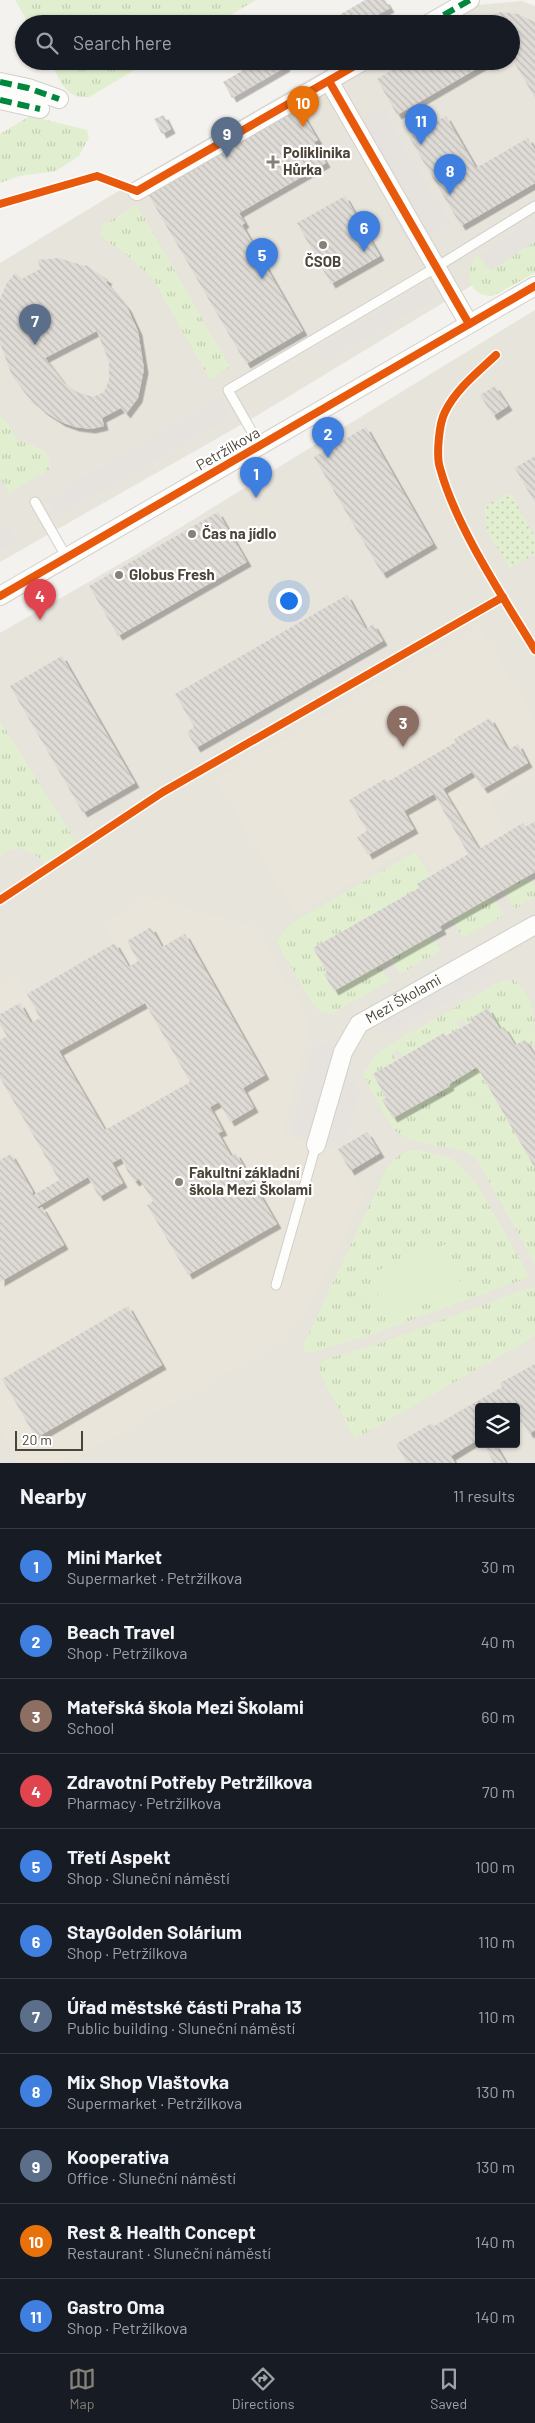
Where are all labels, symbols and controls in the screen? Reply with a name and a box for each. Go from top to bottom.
search box [15,15,520,70]
icon: search [33,29,61,57]
text: Search here [73,31,172,54]
pin: 10 [287,86,319,127]
pin: 11 [405,104,437,145]
pin: 9 [211,117,243,158]
place label: Poliklinika Hůrka [283,143,351,178]
pin: 8 [434,154,466,195]
marker: Poliklinika Hůrka [267,156,279,168]
pin: 6 [348,211,380,252]
pin: 5 [246,238,278,279]
marker: ČSOB [317,239,329,251]
place label: ČSOB [305,252,341,270]
pin: 7 [19,304,51,345]
pin: 2 [312,417,344,458]
street label: Petržílkova [192,423,263,474]
pin: 1 [240,457,272,498]
place label: Čas na jídlo [202,524,277,542]
marker: Čas na jídlo [186,528,198,540]
place label: Globus Fresh [129,565,215,583]
marker: Globus Fresh [113,569,125,581]
pin: 4 [24,579,56,620]
your location [276,588,302,614]
pin: 3 [387,706,419,747]
street label: Mezi Školami [362,970,444,1027]
place label: Fakultní základní škola Mezi Školami [189,1163,312,1198]
marker: Fakultní základní škola Mezi Školami [173,1176,185,1188]
map controls [475,1403,520,1448]
button: layers [475,1403,520,1448]
scale bar [15,1428,82,1451]
text: 20 m [22,1431,52,1448]
text: Nearby [20,1483,86,1508]
text: 11 results [453,1486,515,1505]
text: Mini Market [67,1545,162,1568]
text: 1 [33,1557,39,1576]
text: 30 m [481,1557,515,1576]
text: Supermarket · Petržílkova [67,1568,242,1587]
text: Beach Travel [67,1620,175,1643]
text: 2 [32,1632,40,1651]
text: 40 m [481,1632,515,1651]
text: Shop · Petržílkova [67,1643,187,1662]
text: Mateřská škola Mezi Školami [67,1695,304,1718]
text: 3 [32,1707,40,1726]
text: 60 m [481,1707,515,1726]
text: School [67,1718,114,1737]
text: Zdravotní Potřeby Petržílkova [67,1770,312,1793]
text: 4 [31,1782,41,1801]
text: 70 m [482,1782,515,1801]
text: Pharmacy · Petržílkova [67,1793,221,1812]
text: Třetí Aspekt [67,1845,170,1868]
text: 5 [32,1857,40,1876]
text: 100 m [475,1857,515,1876]
text: Shop · Sluneční náměstí [67,1868,230,1887]
text: StayGolden Solárium [67,1920,242,1943]
text: 6 [32,1932,40,1951]
text: 110 m [478,1932,515,1951]
text: Shop · Petržílkova [67,1943,187,1962]
text: Úřad městské části Praha 13 [67,1995,302,2018]
text: 7 [32,2007,40,2026]
text: 110 m [478,2007,515,2026]
text: Public building · Sluneční náměstí [67,2018,295,2037]
text: Mix Shop Vlaštovka [67,2070,229,2093]
text: 8 [32,2082,40,2101]
text: 130 m [476,2082,515,2101]
text: Supermarket · Petržílkova [67,2093,242,2112]
text: Kooperativa [67,2145,169,2168]
text: 9 [32,2157,40,2176]
text: 130 m [476,2157,515,2176]
text: Office · Sluneční náměstí [67,2168,236,2187]
text: Rest & Health Concept [67,2220,256,2243]
text: 10 [29,2232,43,2251]
text: 140 m [475,2232,515,2251]
text: Restaurant · Sluneční náměstí [67,2243,271,2262]
text: Gastro Oma [67,2295,164,2318]
text: 11 [30,2307,42,2326]
text: 140 m [475,2307,515,2326]
text: Shop · Petržílkova [67,2318,187,2337]
tab: Map [68,2365,96,2412]
tab: Directions [232,2365,294,2412]
tab: Saved [430,2365,467,2412]

